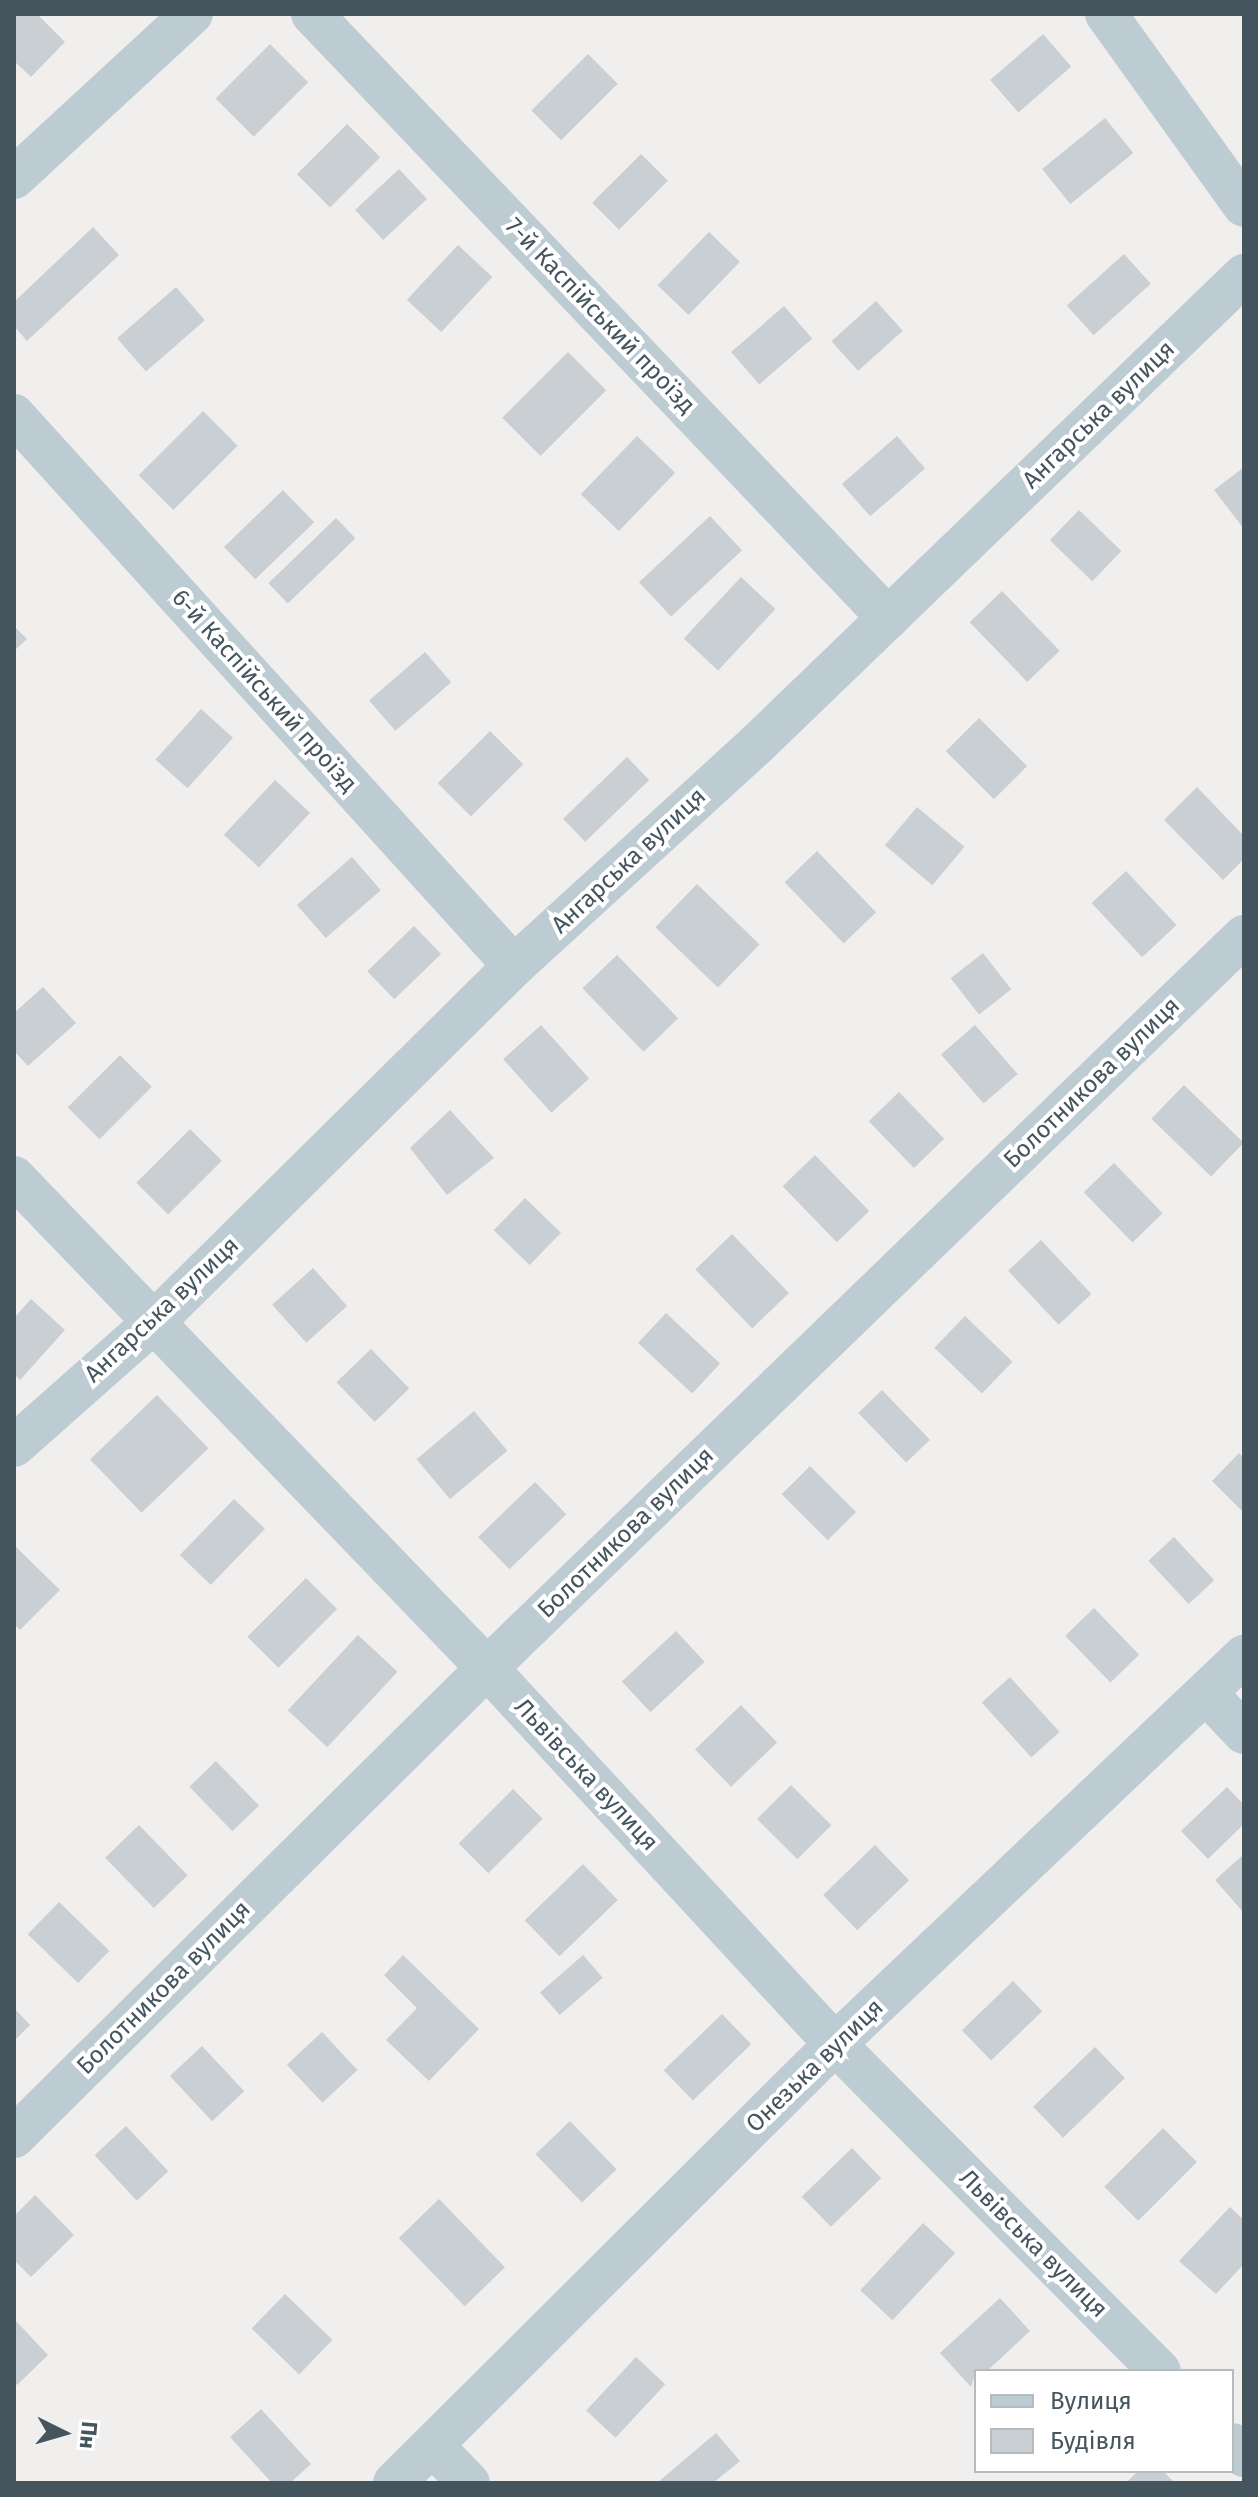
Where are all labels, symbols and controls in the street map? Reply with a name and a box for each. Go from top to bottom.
street label: 7-й Каспійський проїзд [499,212,701,420]
street label: Ангарська вулиця [1017,335,1181,495]
street label: 6-й Каспійський проїзд [165,584,363,798]
street label: Ангарська вулиця [546,782,712,940]
street label: Болотникова вулиця [998,992,1186,1174]
street label: Ангарська вулиця [79,1231,245,1389]
street label: Болотникова вулиця [532,1442,720,1624]
street label: Львівська вулиця [508,1693,664,1857]
street label: Болотникова вулиця [71,1895,257,2081]
street label: Онезька вулиця [740,1993,890,2139]
street label: Львівська вулиця [953,2164,1113,2324]
legend [974,2369,1234,2473]
text: Вулиця [1050,2387,1132,2415]
north arrow [24,2393,104,2473]
text: Пн [74,2420,103,2450]
text: Будівля [1050,2427,1136,2455]

